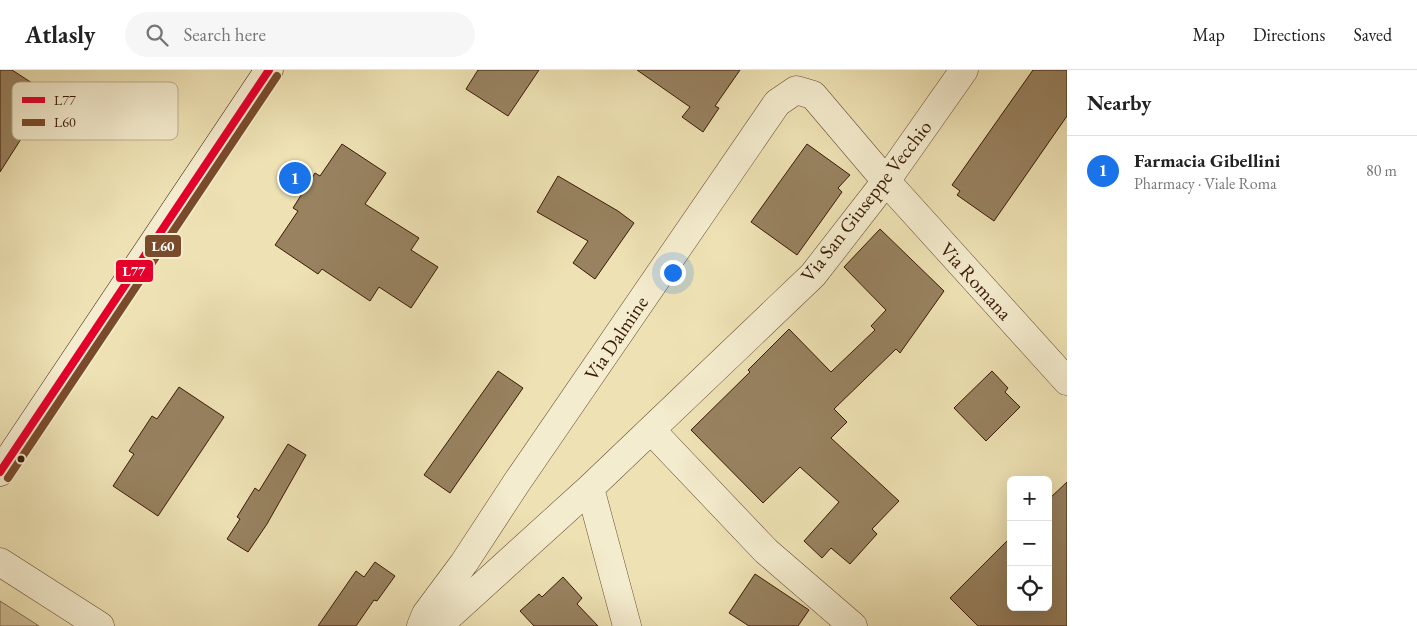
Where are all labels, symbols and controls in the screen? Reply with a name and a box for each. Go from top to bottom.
search box [125,12,475,57]
text: Atlasly [25,19,95,50]
icon: search [143,21,171,49]
text: Search here [183,22,266,47]
text: Map [1193,23,1225,46]
text: Directions [1253,23,1325,46]
text: Saved [1353,23,1392,46]
legend [12,82,178,140]
text: Nearby [1087,89,1151,116]
text: L77 [54,91,76,109]
text: L60 [54,113,76,131]
street label: Via San Giuseppe Vecchio [795,115,937,287]
text: Farmacia Gibellini [1134,148,1280,173]
pin: 1 [279,159,311,197]
text: 1 [1099,160,1107,181]
text: 80 m [1366,160,1397,181]
text: Pharmacy · Viale Roma [1134,173,1277,194]
line badge: L60 [144,234,182,258]
text: L60 [151,237,175,255]
street label: Via Romana [934,237,1018,325]
line badge: L77 [115,259,154,283]
your location [660,260,686,286]
text: L77 [122,262,146,280]
street label: Via Dalmine [578,291,654,385]
unlabelled marker [16,454,26,464]
map controls [1007,476,1052,611]
button: + [1007,476,1052,521]
button: − [1007,521,1052,566]
button: locate [1007,566,1052,611]

